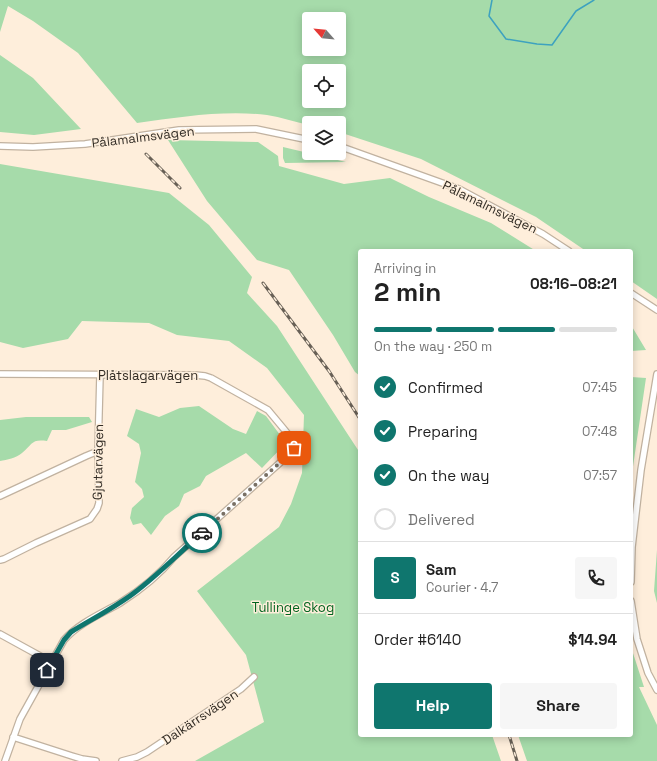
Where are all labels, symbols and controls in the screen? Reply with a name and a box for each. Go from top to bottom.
north arrow [302,12,346,56]
map controls [302,12,346,160]
button: locate [302,64,346,108]
button: layers [302,116,346,160]
street label: Pålamalmsvägen [91,122,195,152]
street label: Pålamalmsvägen [440,177,540,237]
text: Arriving in [374,260,436,277]
text: 08:16–08:21 [530,274,617,293]
text: 2 min [374,275,441,309]
text: On the way · 250 m [374,338,492,355]
street label: Plåtslagarvägen [98,367,198,384]
icon: check [374,376,396,398]
text: Confirmed [408,378,483,397]
text: 07:45 [582,379,617,396]
icon: check [374,420,396,442]
text: Preparing [408,422,478,441]
text: 07:48 [582,423,617,440]
street label: Gjutarvägen [89,424,107,500]
pin [277,431,311,465]
icon: bag [283,437,305,459]
icon: check [374,464,396,486]
text: On the way [408,466,489,485]
text: 07:57 [583,467,617,484]
text: Delivered [408,510,475,529]
courier [182,513,222,553]
icon: car [191,522,213,544]
button: phone [575,557,617,599]
text: Sam [426,560,457,579]
text: S [390,568,400,587]
text: Courier · 4.7 [426,579,498,596]
park label: Tullinge Skog [252,599,334,616]
text: Order #6140 [374,630,461,649]
text: $14.94 [568,630,617,649]
pin [30,653,64,687]
icon: home [36,659,58,681]
button: Help [374,683,492,729]
button: Share [500,683,617,729]
street label: Dalkärrsvägen [159,685,241,749]

